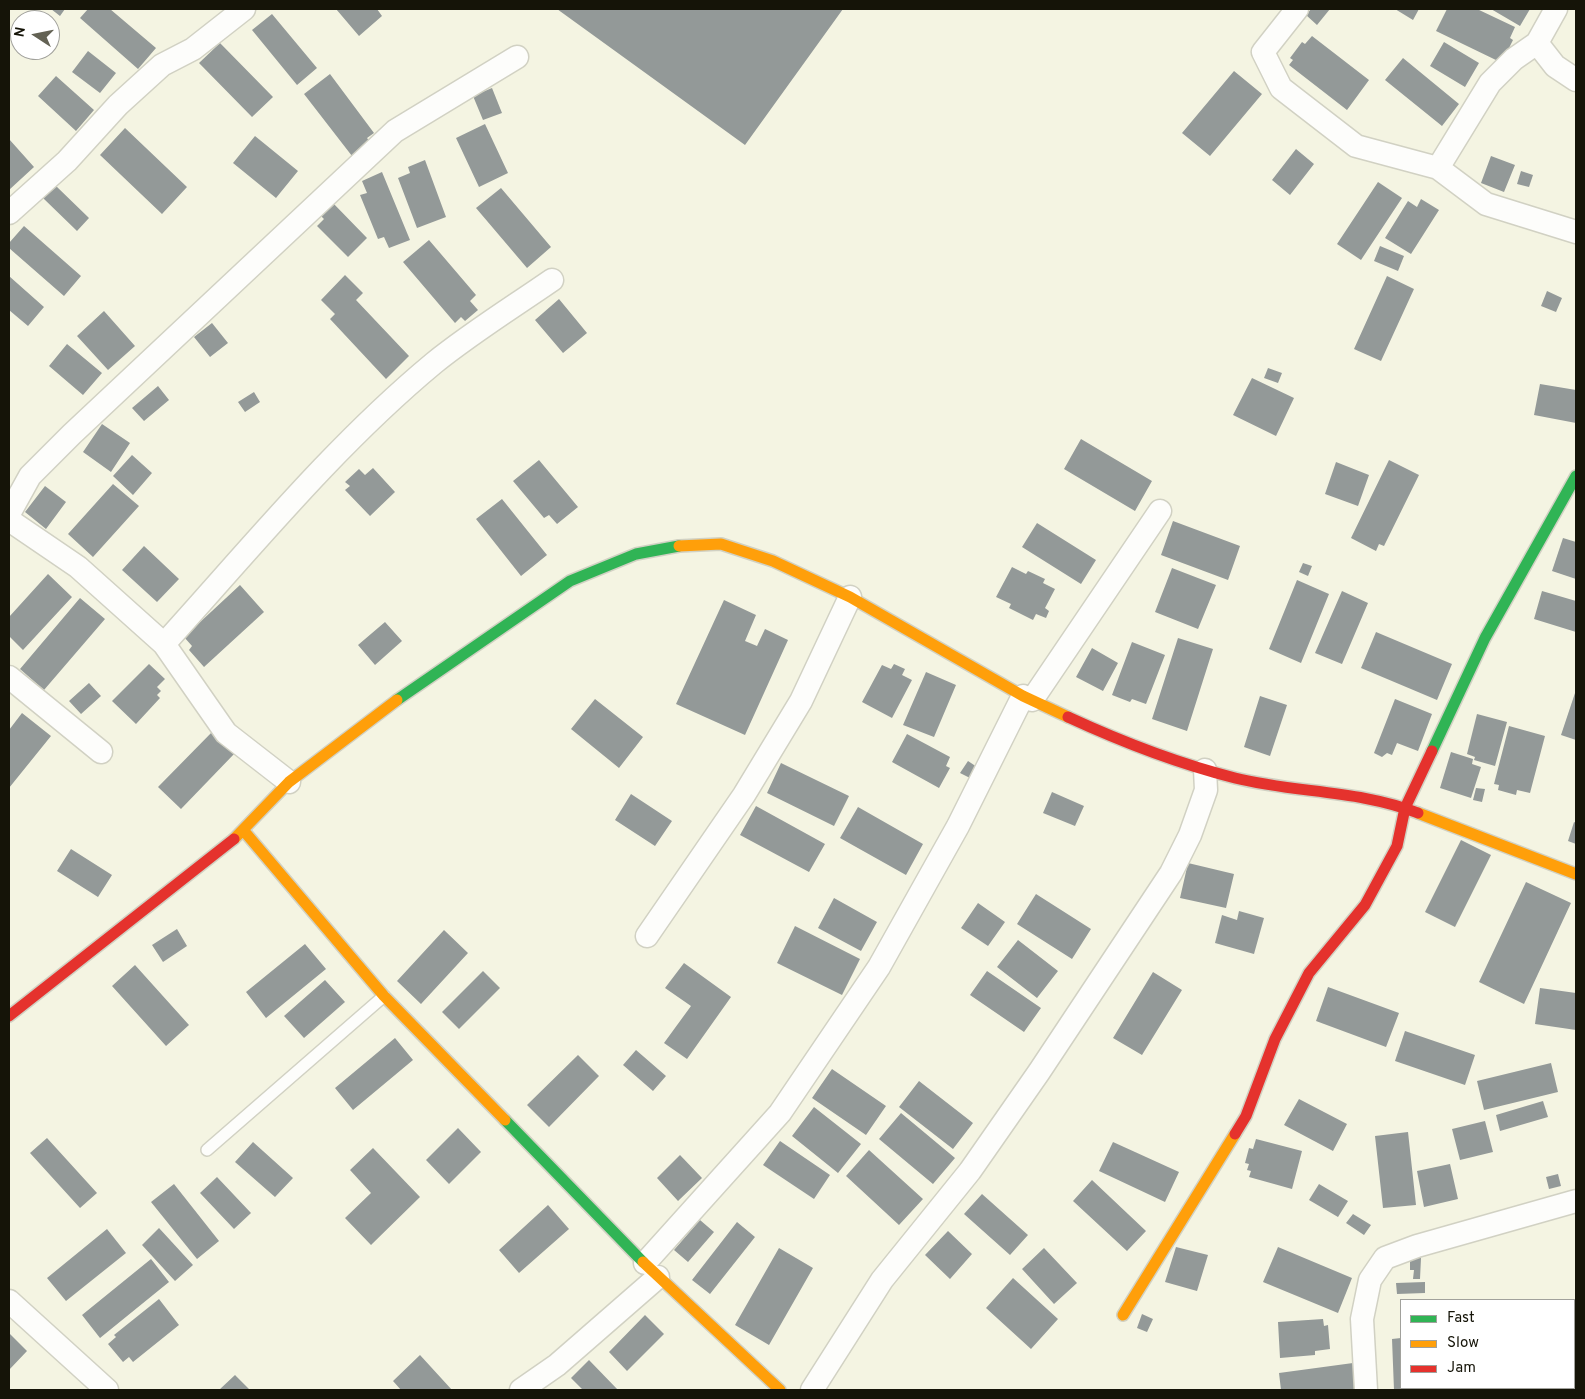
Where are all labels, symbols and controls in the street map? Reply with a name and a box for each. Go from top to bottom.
north arrow [10,10,60,60]
text: N [11,26,30,39]
legend [1400,1299,1575,1389]
text: Fast [1447,1309,1475,1328]
text: Slow [1447,1334,1479,1353]
text: Jam [1447,1359,1476,1378]

